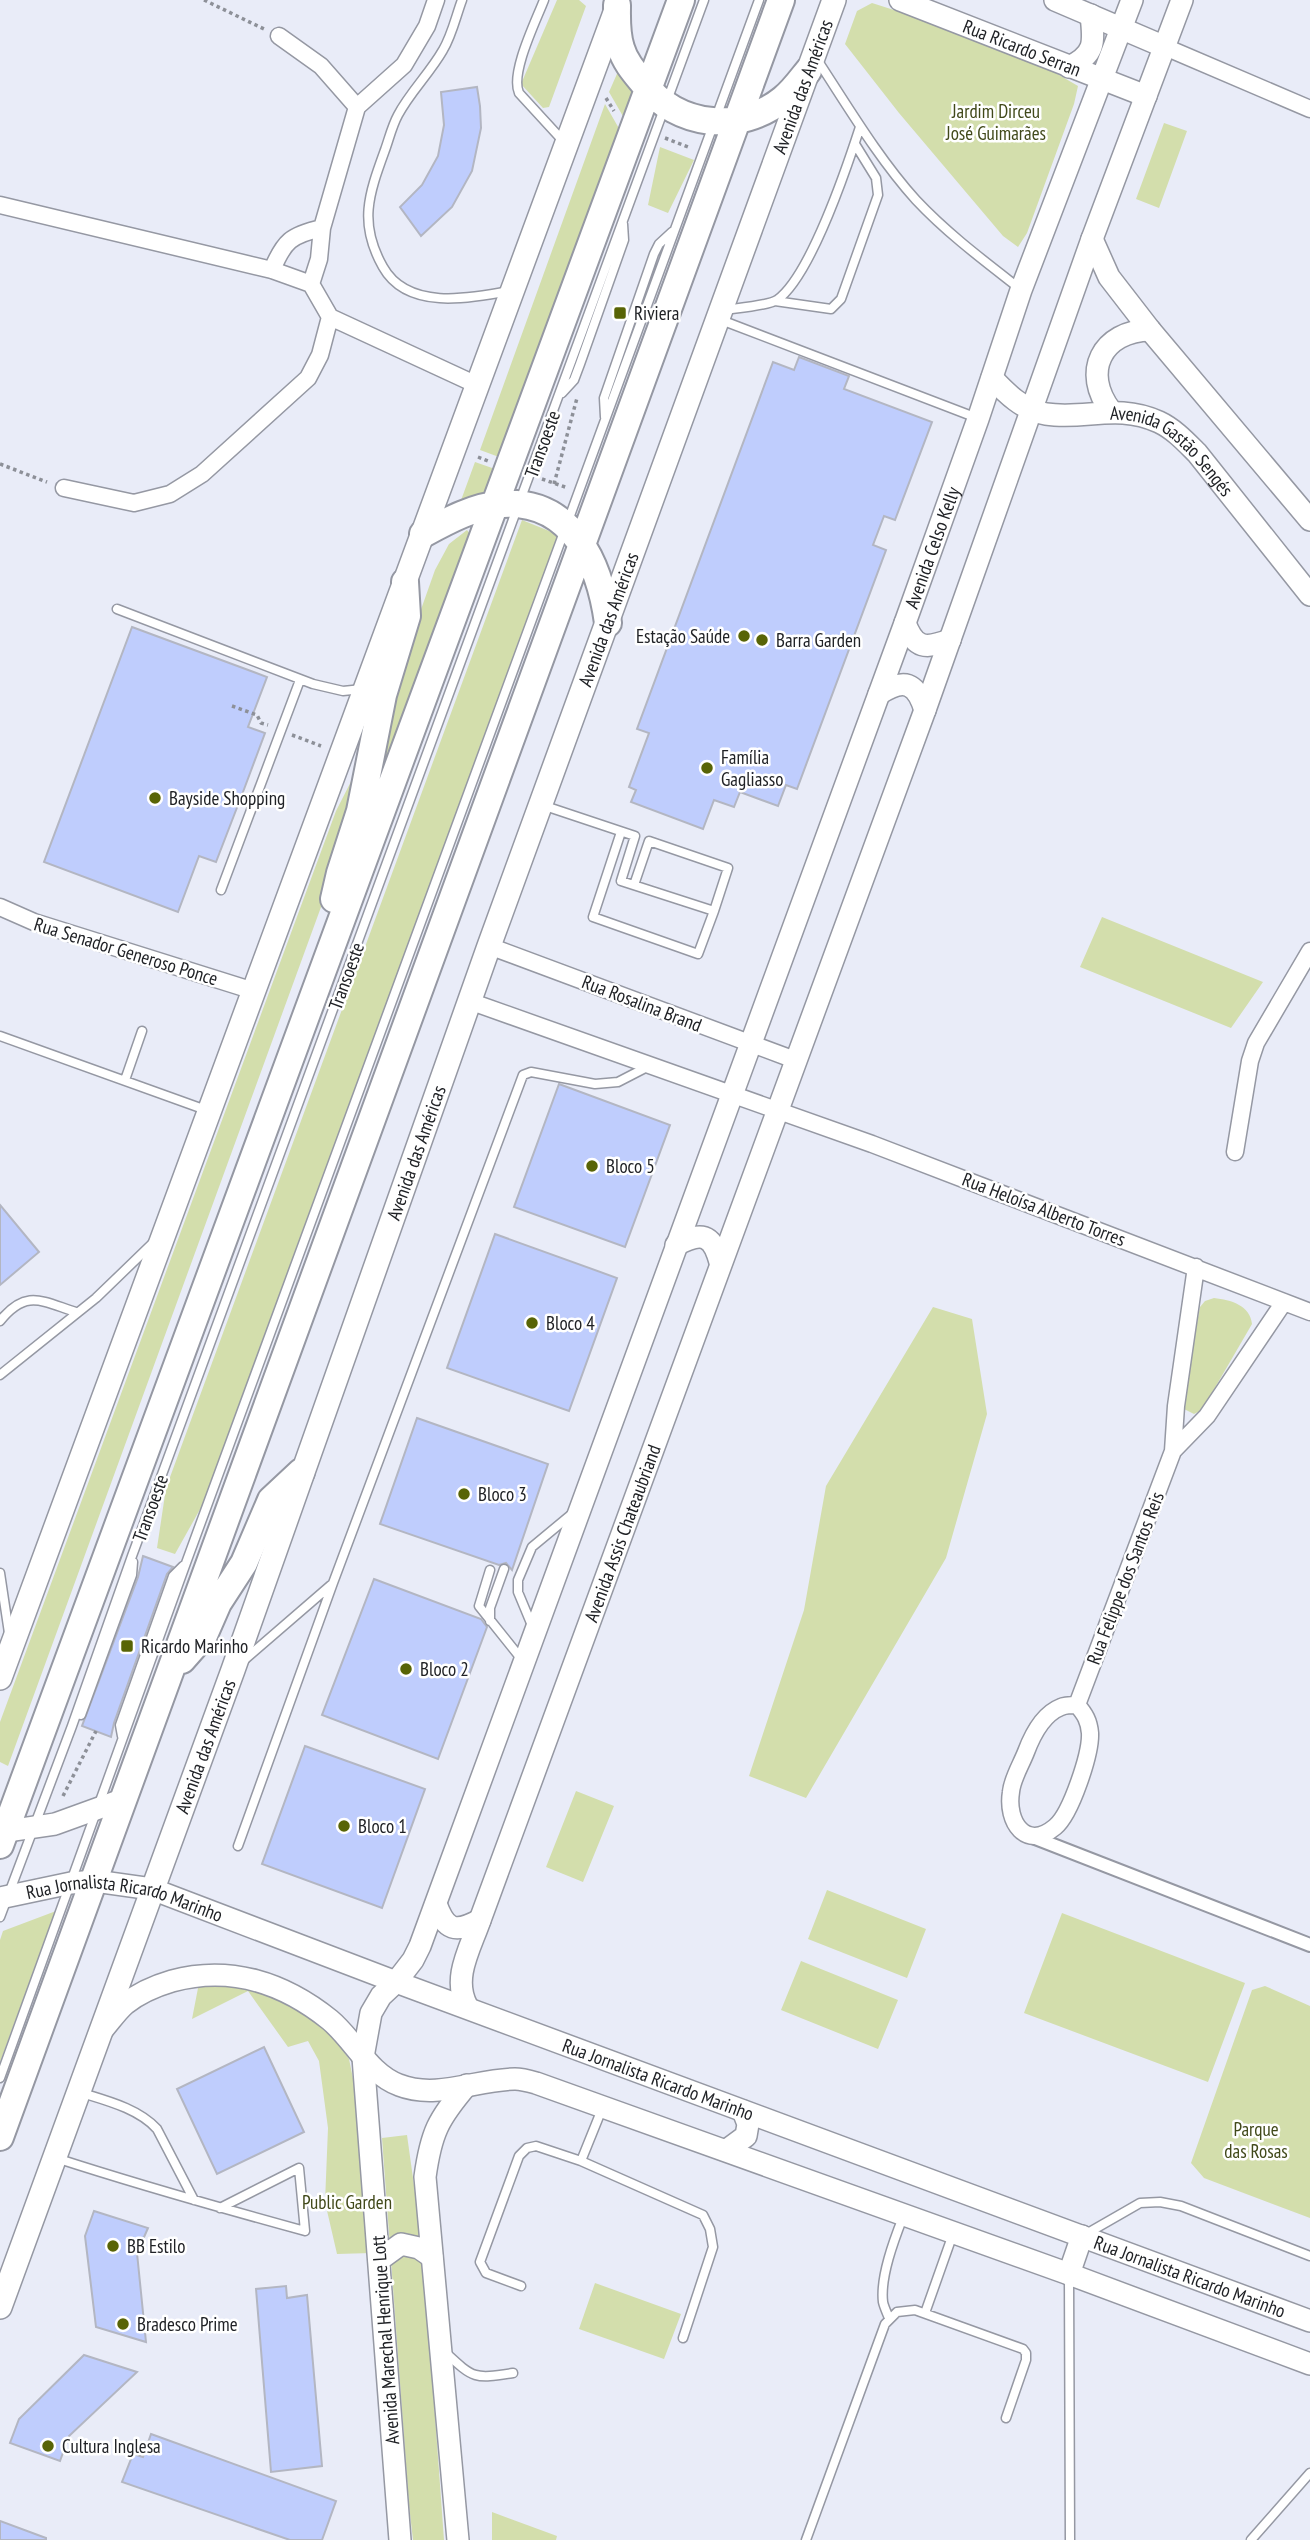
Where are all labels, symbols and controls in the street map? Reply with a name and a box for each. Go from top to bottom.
street label: Rua Ricardo Serran [960,14,1084,81]
street label: Avenida das Américas [767,16,838,157]
park label: Jardim Dirceu José Guimarães [945,99,1046,145]
place label: Riviera [634,301,679,325]
marker: Riviera [612,305,628,321]
street label: Avenida Gastão Sengés [1110,401,1239,501]
street label: Transoeste [519,407,565,481]
street label: Avenida Celso Kelly [899,483,965,612]
street label: Avenida das Américas [573,549,644,690]
place label: Estação Saúde [636,624,730,648]
marker: Estação Saúde [736,628,752,644]
place label: Barra Garden [776,628,861,652]
marker: Barra Garden [754,632,770,648]
place label: Família Gagliasso [721,745,783,791]
marker: Família Gagliasso [699,760,715,776]
place label: Bayside Shopping [169,786,285,810]
marker: Bayside Shopping [147,790,163,806]
street label: Rua Senador Generoso Ponce [31,912,221,990]
street label: Transoeste [323,939,369,1013]
street label: Rua Rosalina Brand [579,969,705,1037]
street label: Avenida das Américas [381,1082,451,1223]
place label: Bloco 5 [606,1154,655,1178]
marker: Bloco 5 [584,1158,600,1174]
street label: Rua Heloísa Alberto Torres [959,1167,1129,1251]
place label: Bloco 4 [546,1311,595,1335]
marker: Bloco 4 [524,1315,540,1331]
street label: Avenida Assis Chateaubriand [579,1441,666,1625]
street label: Transoeste [127,1471,173,1545]
place label: Bloco 3 [478,1482,527,1506]
marker: Bloco 3 [456,1486,472,1502]
street label: Rua Felippe dos Santos Reis [1081,1488,1169,1668]
place label: Ricardo Marinho [141,1634,248,1658]
marker: Ricardo Marinho [119,1638,135,1654]
place label: Bloco 2 [420,1657,469,1681]
marker: Bloco 2 [398,1661,414,1677]
street label: Avenida das Américas [170,1676,241,1817]
place label: Bloco 1 [358,1814,407,1838]
marker: Bloco 1 [336,1818,352,1834]
street label: Rua Jornalista Ricardo Marinho [24,1869,226,1927]
street label: Rua Jornalista Ricardo Marinho [559,2033,757,2126]
park label: Parque das Rosas [1224,2117,1288,2163]
park label: Public Garden [302,2190,392,2214]
street label: Rua Jornalista Ricardo Marinho [1091,2230,1289,2323]
place label: BB Estilo [127,2234,185,2258]
street label: Avenida Marechal Henrique Lott [366,2234,404,2445]
marker: BB Estilo [105,2238,121,2254]
place label: Bradesco Prime [137,2312,238,2336]
marker: Bradesco Prime [115,2316,131,2332]
place label: Cultura Inglesa [62,2434,161,2458]
marker: Cultura Inglesa [40,2438,56,2454]

